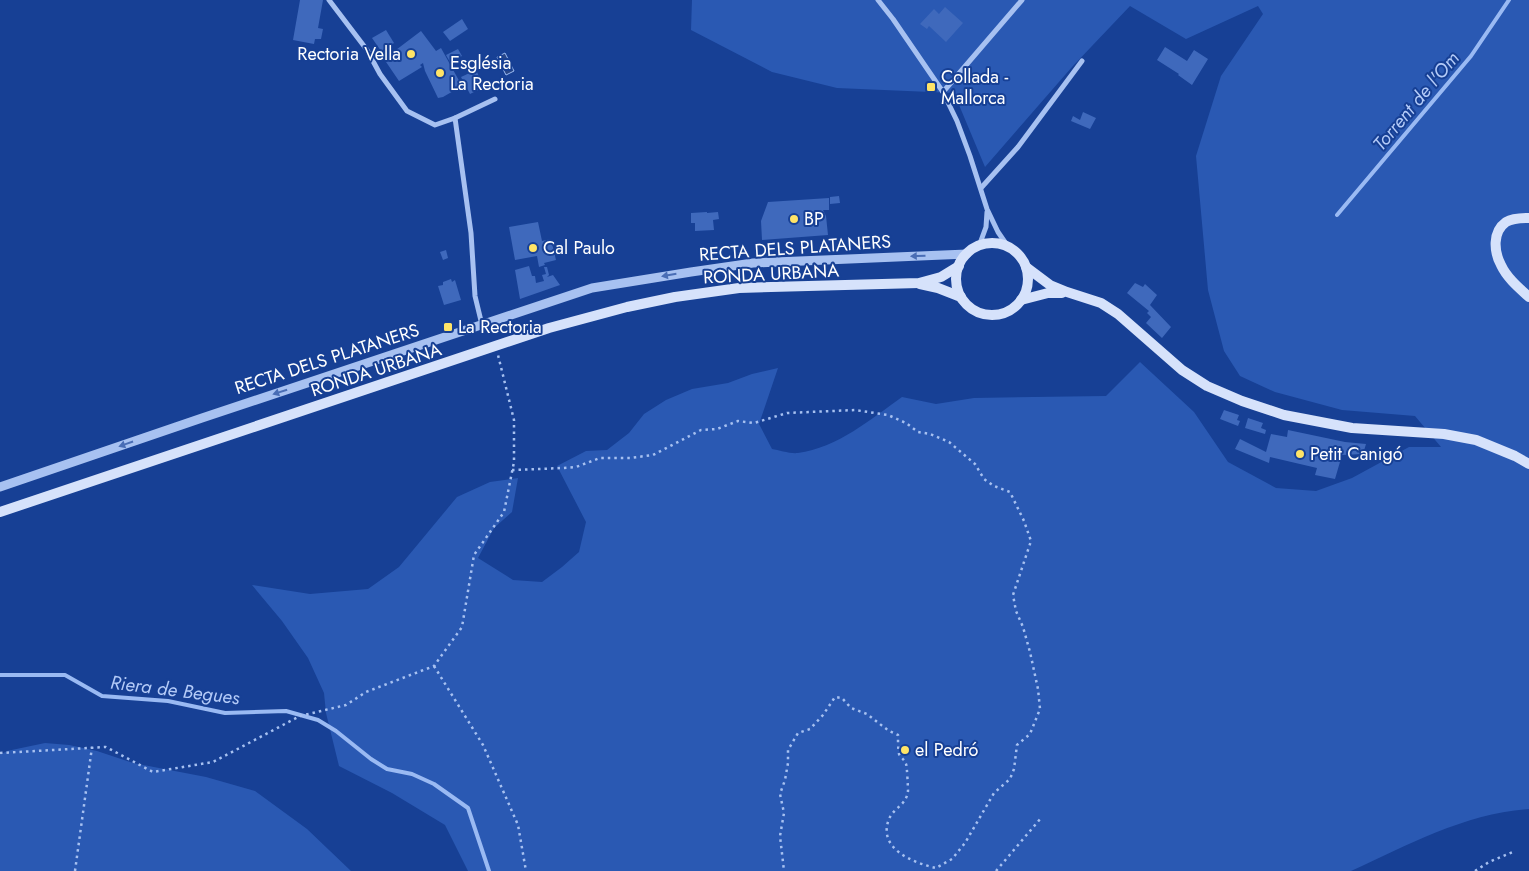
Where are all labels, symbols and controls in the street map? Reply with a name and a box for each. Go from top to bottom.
place label: Rectoria Vella [297,41,401,67]
water label: Torrent de l'Om [1366,46,1466,156]
marker: Rectoria Vella [405,48,417,60]
place label: Església La Rectoria [450,50,534,97]
place label: Collada - Mallorca [941,64,1008,111]
marker: Església La Rectoria [434,67,446,79]
marker: Collada - Mallorca [925,81,937,93]
place label: BP [804,206,824,232]
marker: BP [788,213,800,225]
street label: RECTA DELS PLATANERS [698,228,892,268]
place label: Cal Paulo [543,235,615,261]
marker: Cal Paulo [527,242,539,254]
one-way arrow [910,252,926,260]
street label: RONDA URBANA [702,257,840,291]
one-way arrow [661,272,677,280]
place label: La Rectoria [458,314,542,340]
street label: RECTA DELS PLATANERS [231,317,423,401]
marker: La Rectoria [442,321,454,333]
street label: RONDA URBANA [307,337,445,403]
one-way arrow [272,389,287,397]
one-way arrow [118,441,133,448]
place label: Petit Canigó [1310,441,1403,467]
marker: Petit Canigó [1294,448,1306,460]
water label: Riera de Begues [109,669,242,711]
place label: el Pedró [915,737,979,763]
marker: el Pedró [899,744,911,756]

